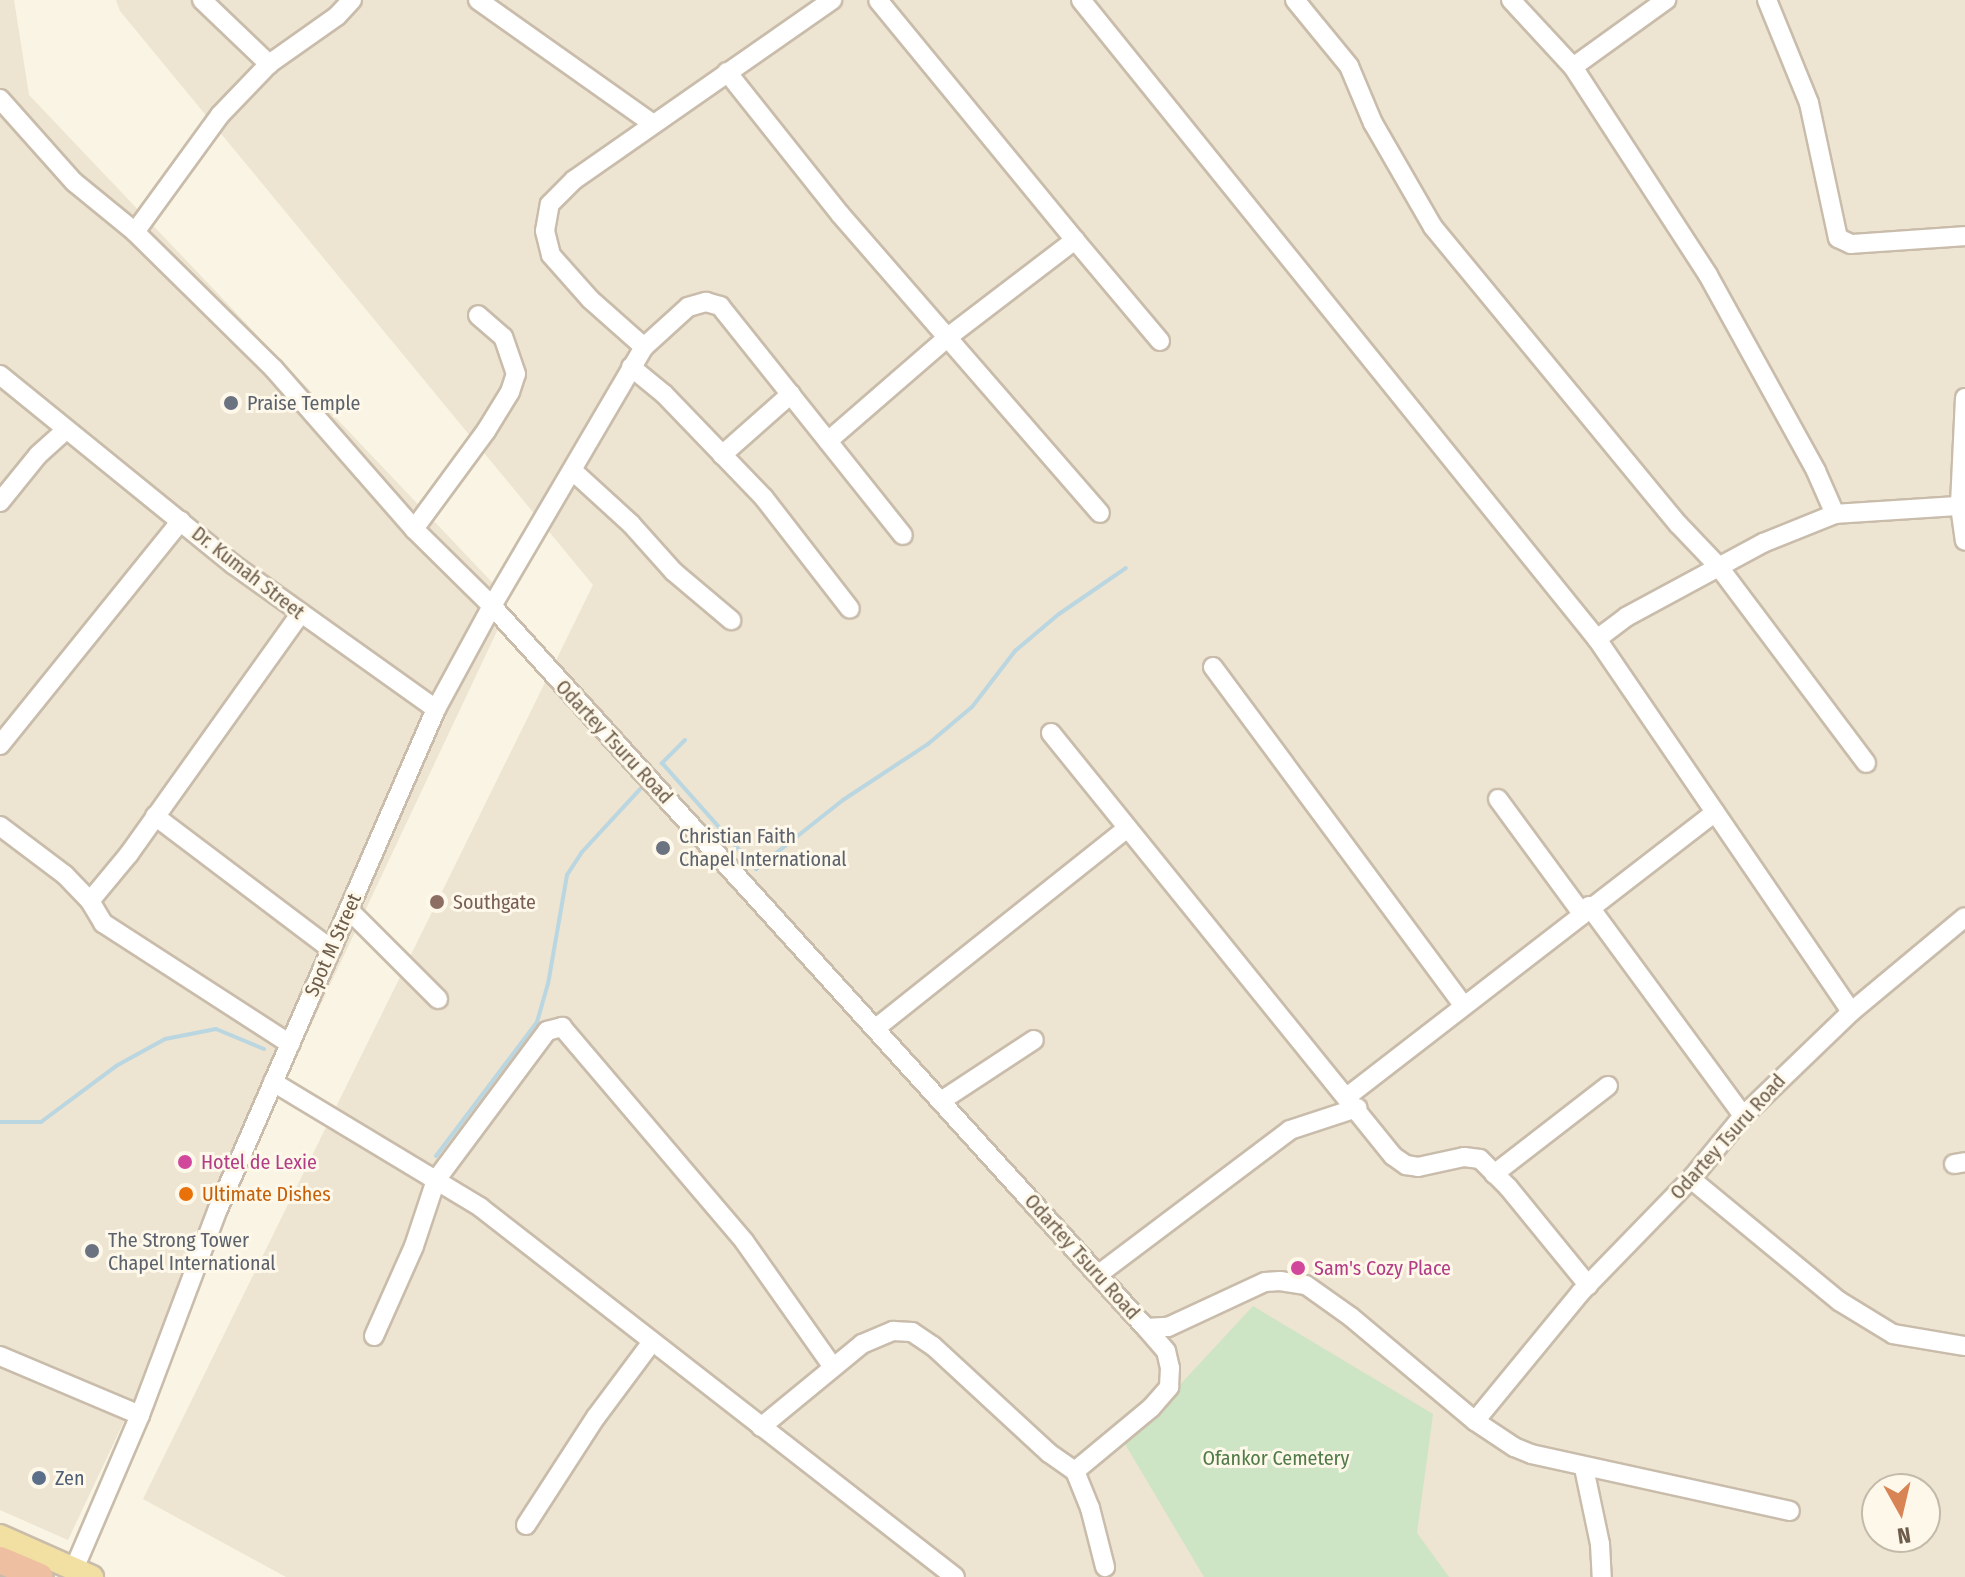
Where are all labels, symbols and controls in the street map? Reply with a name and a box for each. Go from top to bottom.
place label: Praise Temple [247,391,360,415]
marker: Praise Temple [222,394,240,412]
street label: Dr. Kumah Street [187,522,309,624]
street label: Odartey Tsuru Road [550,675,678,809]
place label: Christian Faith Chapel International [679,824,847,871]
marker: Christian Faith Chapel International [654,839,672,857]
street label: Spot M Street [300,890,366,1000]
place label: Southgate [453,890,536,914]
marker: Southgate [428,893,446,911]
street label: Odartey Tsuru Road [1665,1069,1791,1205]
place label: Hotel de Lexie [201,1150,317,1174]
marker: Hotel de Lexie [176,1153,194,1171]
place label: Ultimate Dishes [202,1182,331,1206]
marker: Ultimate Dishes [177,1185,195,1203]
street label: Odartey Tsuru Road [1019,1189,1145,1325]
place label: The Strong Tower Chapel International [108,1228,276,1275]
marker: The Strong Tower Chapel International [83,1242,101,1260]
place label: Sam's Cozy Place [1314,1256,1451,1280]
marker: Sam's Cozy Place [1289,1259,1307,1277]
park label: Ofankor Cemetery [1203,1446,1349,1470]
place label: Zen [55,1466,84,1490]
marker: Zen [30,1469,48,1487]
north arrow [1861,1473,1941,1553]
text: N [1896,1521,1913,1550]

